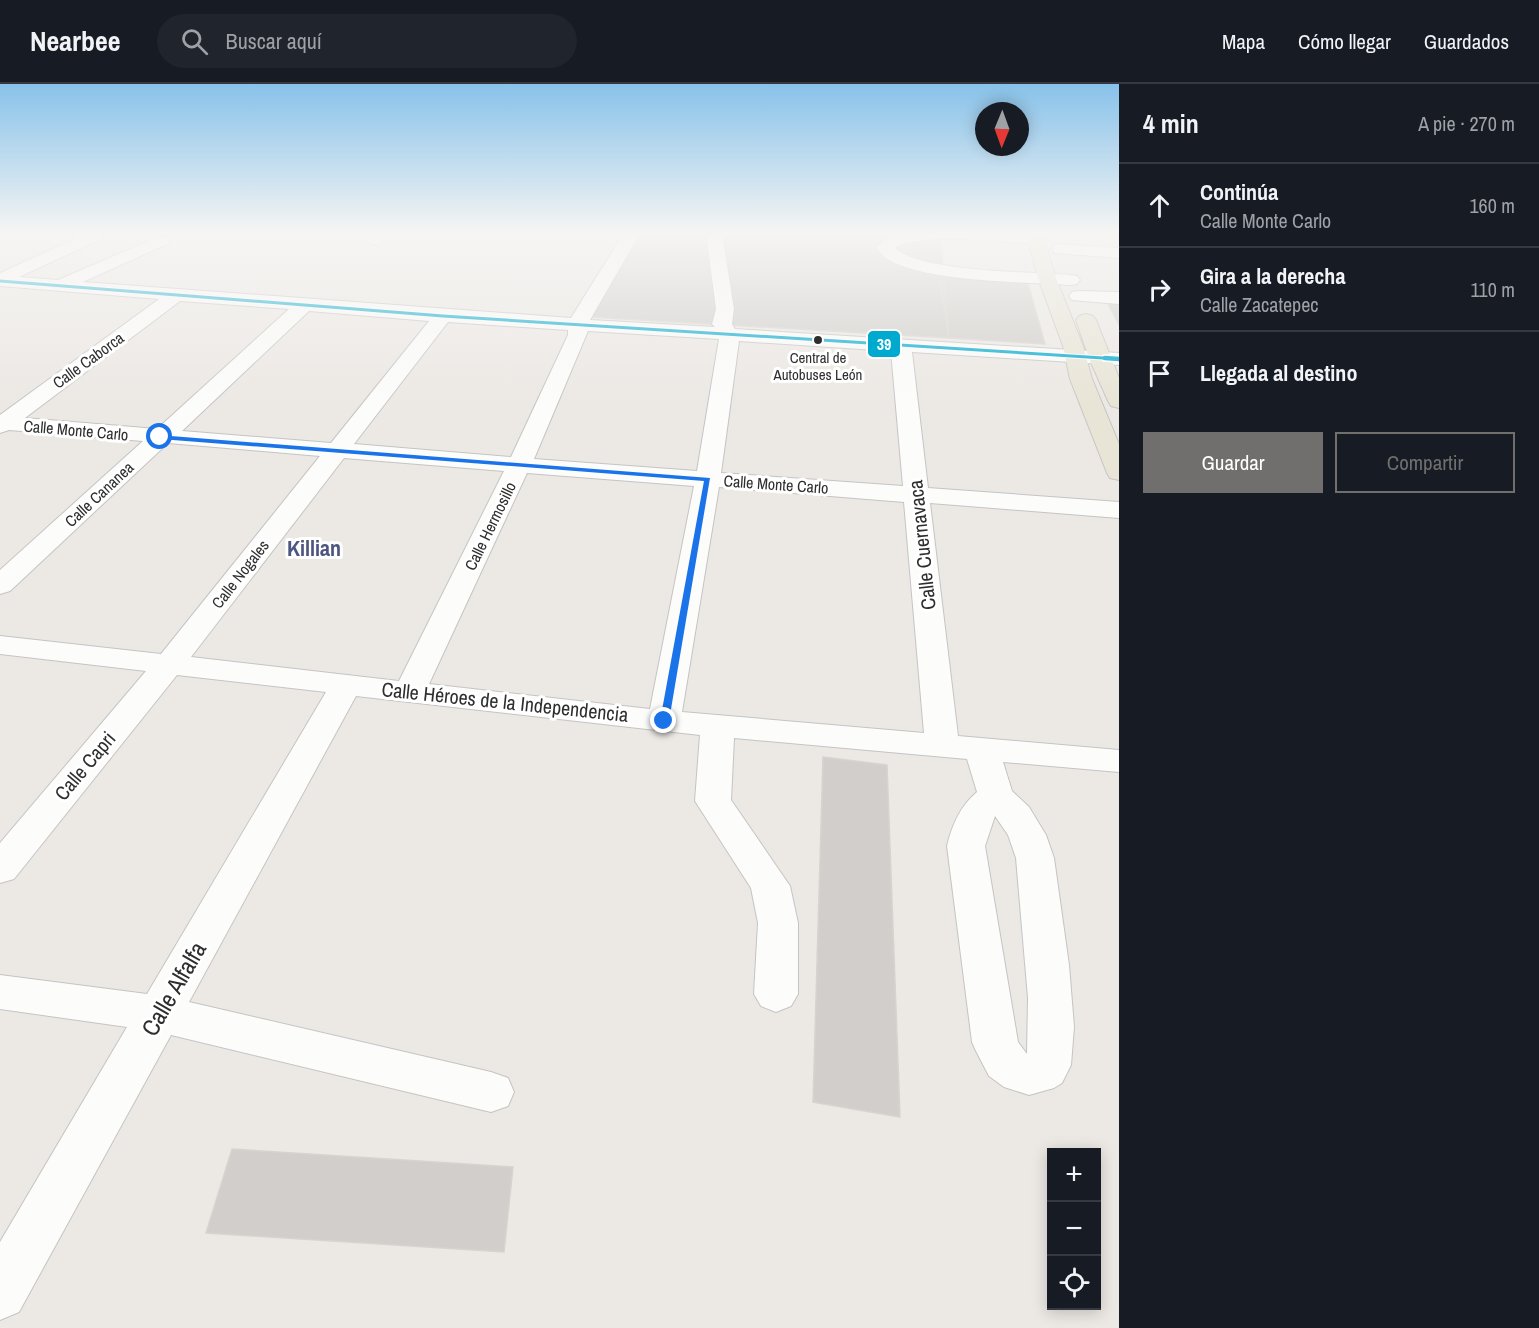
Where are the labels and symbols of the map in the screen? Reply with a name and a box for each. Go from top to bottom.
north arrow [975,102,1029,156]
street label: Calle Caborca [48,326,129,393]
line badge: 39 [867,330,901,358]
text: 39 [877,333,891,355]
marker: Central de Autobuses León [812,334,824,346]
place label: Central de Autobuses León [773,347,862,385]
street label: Calle Monte Carlo [23,414,129,446]
route start [146,423,172,449]
street label: Calle Cananea [60,456,139,532]
street label: Calle Monte Carlo [723,469,829,499]
street label: Calle Hermosillo [459,478,521,574]
street label: Calle Cuernavaca [901,479,942,611]
district label: Killian [287,533,341,563]
street label: Calle Nogales [206,535,274,613]
street label: Calle Héroes de la Independencia [380,675,630,728]
route end [650,707,676,733]
street label: Calle Capri [48,726,121,806]
street label: Calle Alfalfa [133,935,213,1041]

